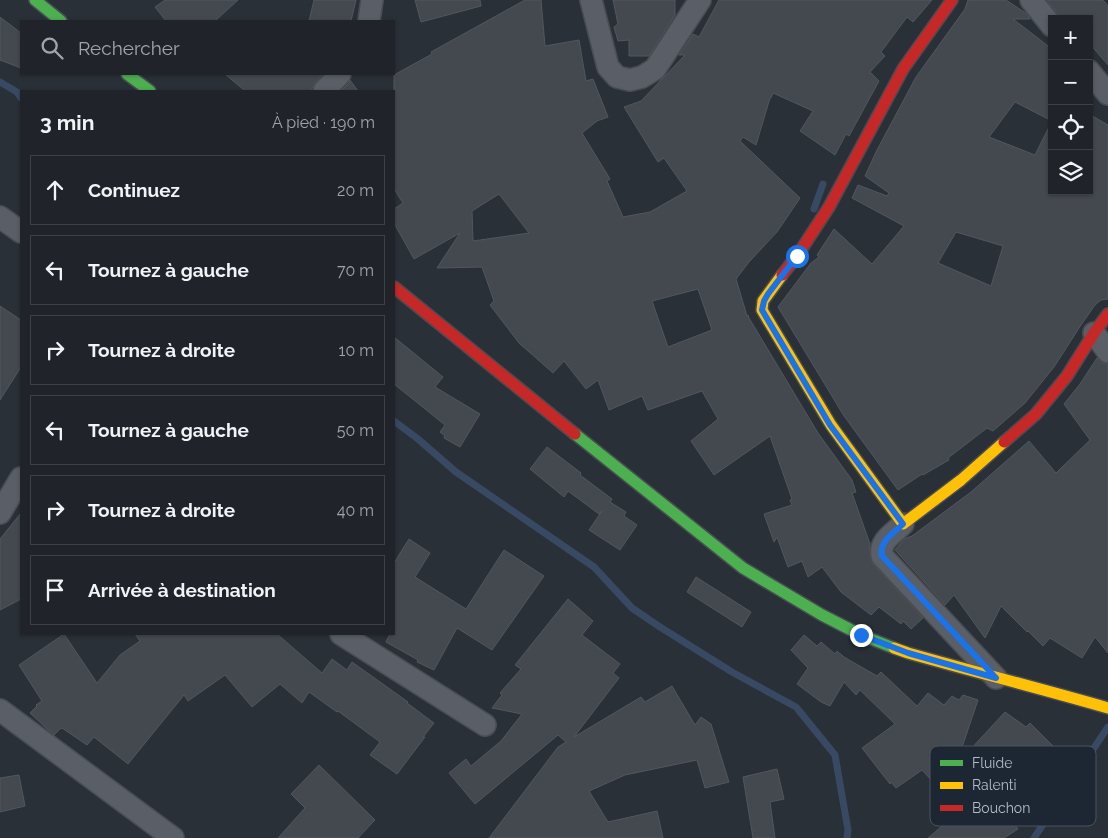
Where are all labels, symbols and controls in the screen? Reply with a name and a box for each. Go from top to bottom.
map controls [1048,15,1093,195]
button: + [1048,15,1093,60]
search box [20,20,395,75]
icon: search [38,34,66,62]
text: Rechercher [78,37,180,59]
button: − [1048,60,1093,105]
button: locate [1048,105,1093,150]
text: 3 min [40,110,94,135]
text: À pied · 190 m [272,113,375,132]
button: layers [1048,150,1093,195]
icon: ahead [41,176,69,204]
text: Continuez [88,179,180,201]
text: 20 m [337,181,374,200]
route start [786,245,809,268]
icon: left [41,256,69,284]
text: Tournez à gauche [88,259,249,281]
text: 70 m [337,261,374,280]
icon: right [41,336,69,364]
text: Tournez à droite [88,339,235,361]
text: 10 m [339,341,374,360]
icon: left [41,416,69,444]
text: Tournez à gauche [88,419,249,441]
text: 50 m [337,421,374,440]
icon: right [41,496,69,524]
text: Tournez à droite [88,499,235,521]
text: 40 m [337,501,374,520]
icon: arrive [41,576,69,604]
text: Arrivée à destination [88,579,276,601]
route end [850,624,873,647]
legend [930,746,1096,826]
text: Fluide [972,755,1012,771]
text: Ralenti [972,777,1017,793]
text: Bouchon [972,800,1030,816]

